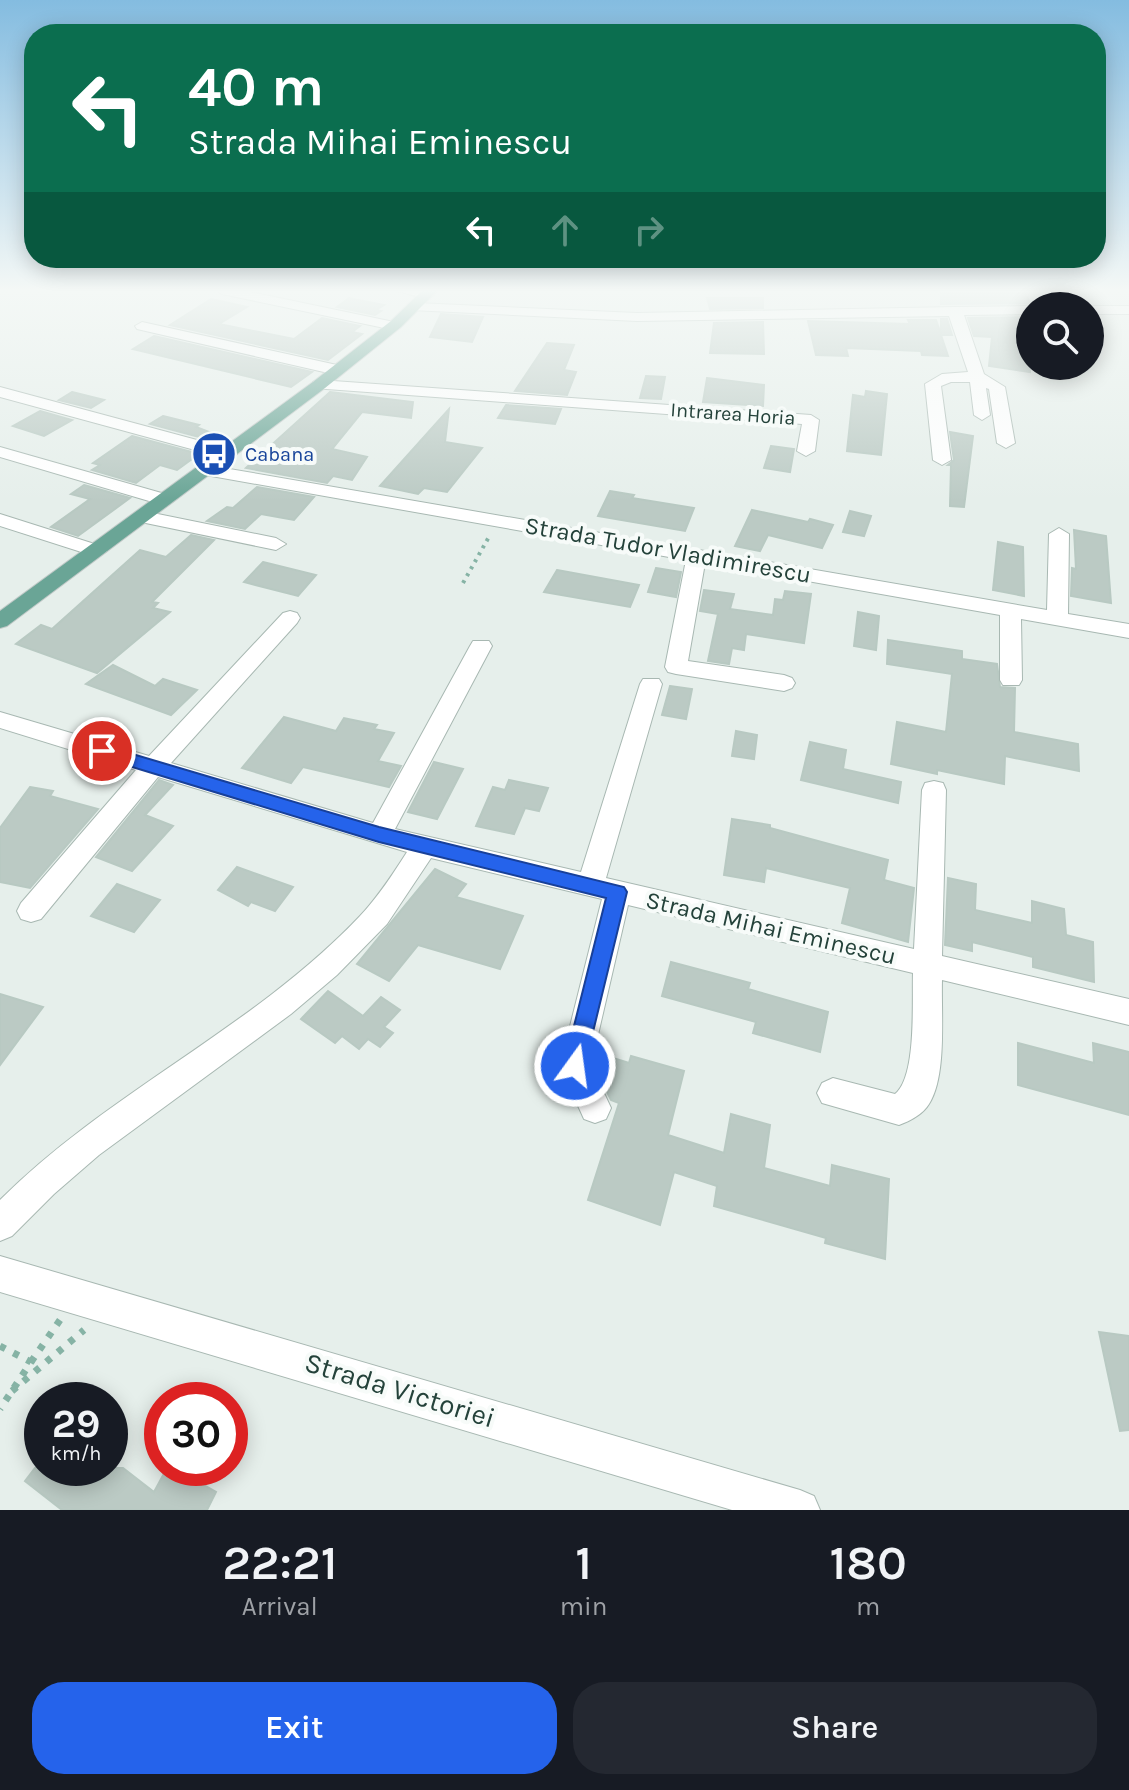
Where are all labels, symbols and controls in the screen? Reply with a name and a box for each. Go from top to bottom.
text: 40 m [188,54,324,119]
icon: left [56,56,160,160]
text: Strada Mihai Eminescu [188,121,572,163]
icon: left [459,208,503,252]
icon: ahead [543,208,587,252]
icon: right [627,208,671,252]
map controls [1016,292,1104,380]
button: search [1016,292,1104,380]
street label: Intrarea Horia [670,398,796,430]
bus stop icon: Cabana [190,430,238,478]
place label: Cabana [245,443,314,466]
street label: Strada Tudor Vladimirescu [523,511,813,589]
pin [68,717,136,785]
icon: arrive [80,729,124,773]
street label: Strada Mihai Eminescu [643,886,899,970]
position arrow [533,1024,617,1108]
street label: Strada Victoriei [301,1345,499,1435]
speed limit sign: 30 [144,1382,248,1486]
text: 29 [52,1400,100,1447]
text: km/h [51,1442,101,1465]
text: 22:21 [222,1535,337,1591]
text: 1 [575,1535,592,1591]
text: 180 [830,1535,907,1591]
text: Arrival [242,1591,318,1622]
text: min [560,1591,607,1622]
text: m [856,1591,880,1622]
button: Exit [32,1682,557,1774]
button: Share [573,1682,1097,1774]

